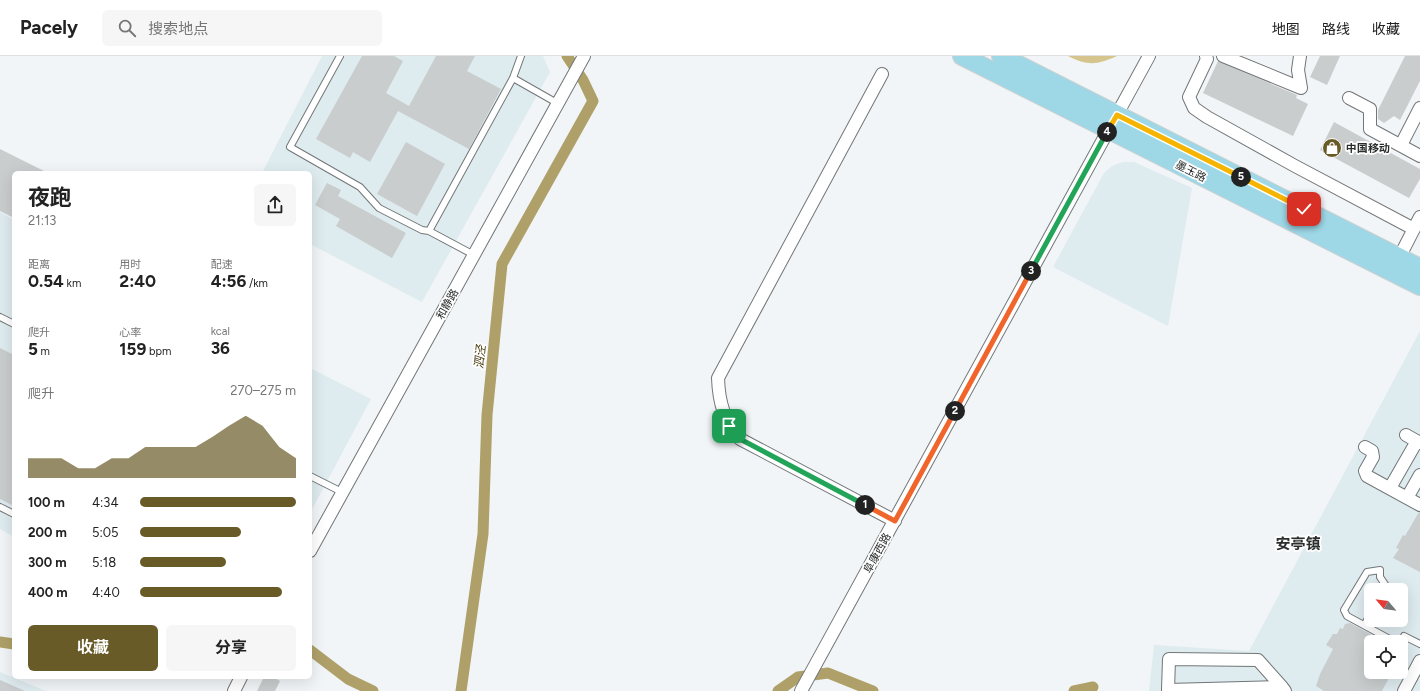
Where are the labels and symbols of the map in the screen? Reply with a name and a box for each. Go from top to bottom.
pin: 4 [1097,122,1117,142]
shop icon: 中国移动 [1321,137,1343,159]
place label: 中国移动 [1346,142,1390,155]
street label: 墨玉路 [1173,158,1208,185]
pin: 5 [1231,167,1251,187]
pin [1287,192,1321,226]
pin: 3 [1021,261,1041,281]
street label: 和静路 [434,287,461,322]
water label: 泗泾 [472,343,488,370]
pin: 2 [945,401,965,421]
pin [712,409,746,443]
pin: 1 [855,495,875,515]
street label: 阜康西路 [861,531,894,576]
district label: 安亭镇 [1275,535,1321,553]
north arrow [1364,583,1408,627]

